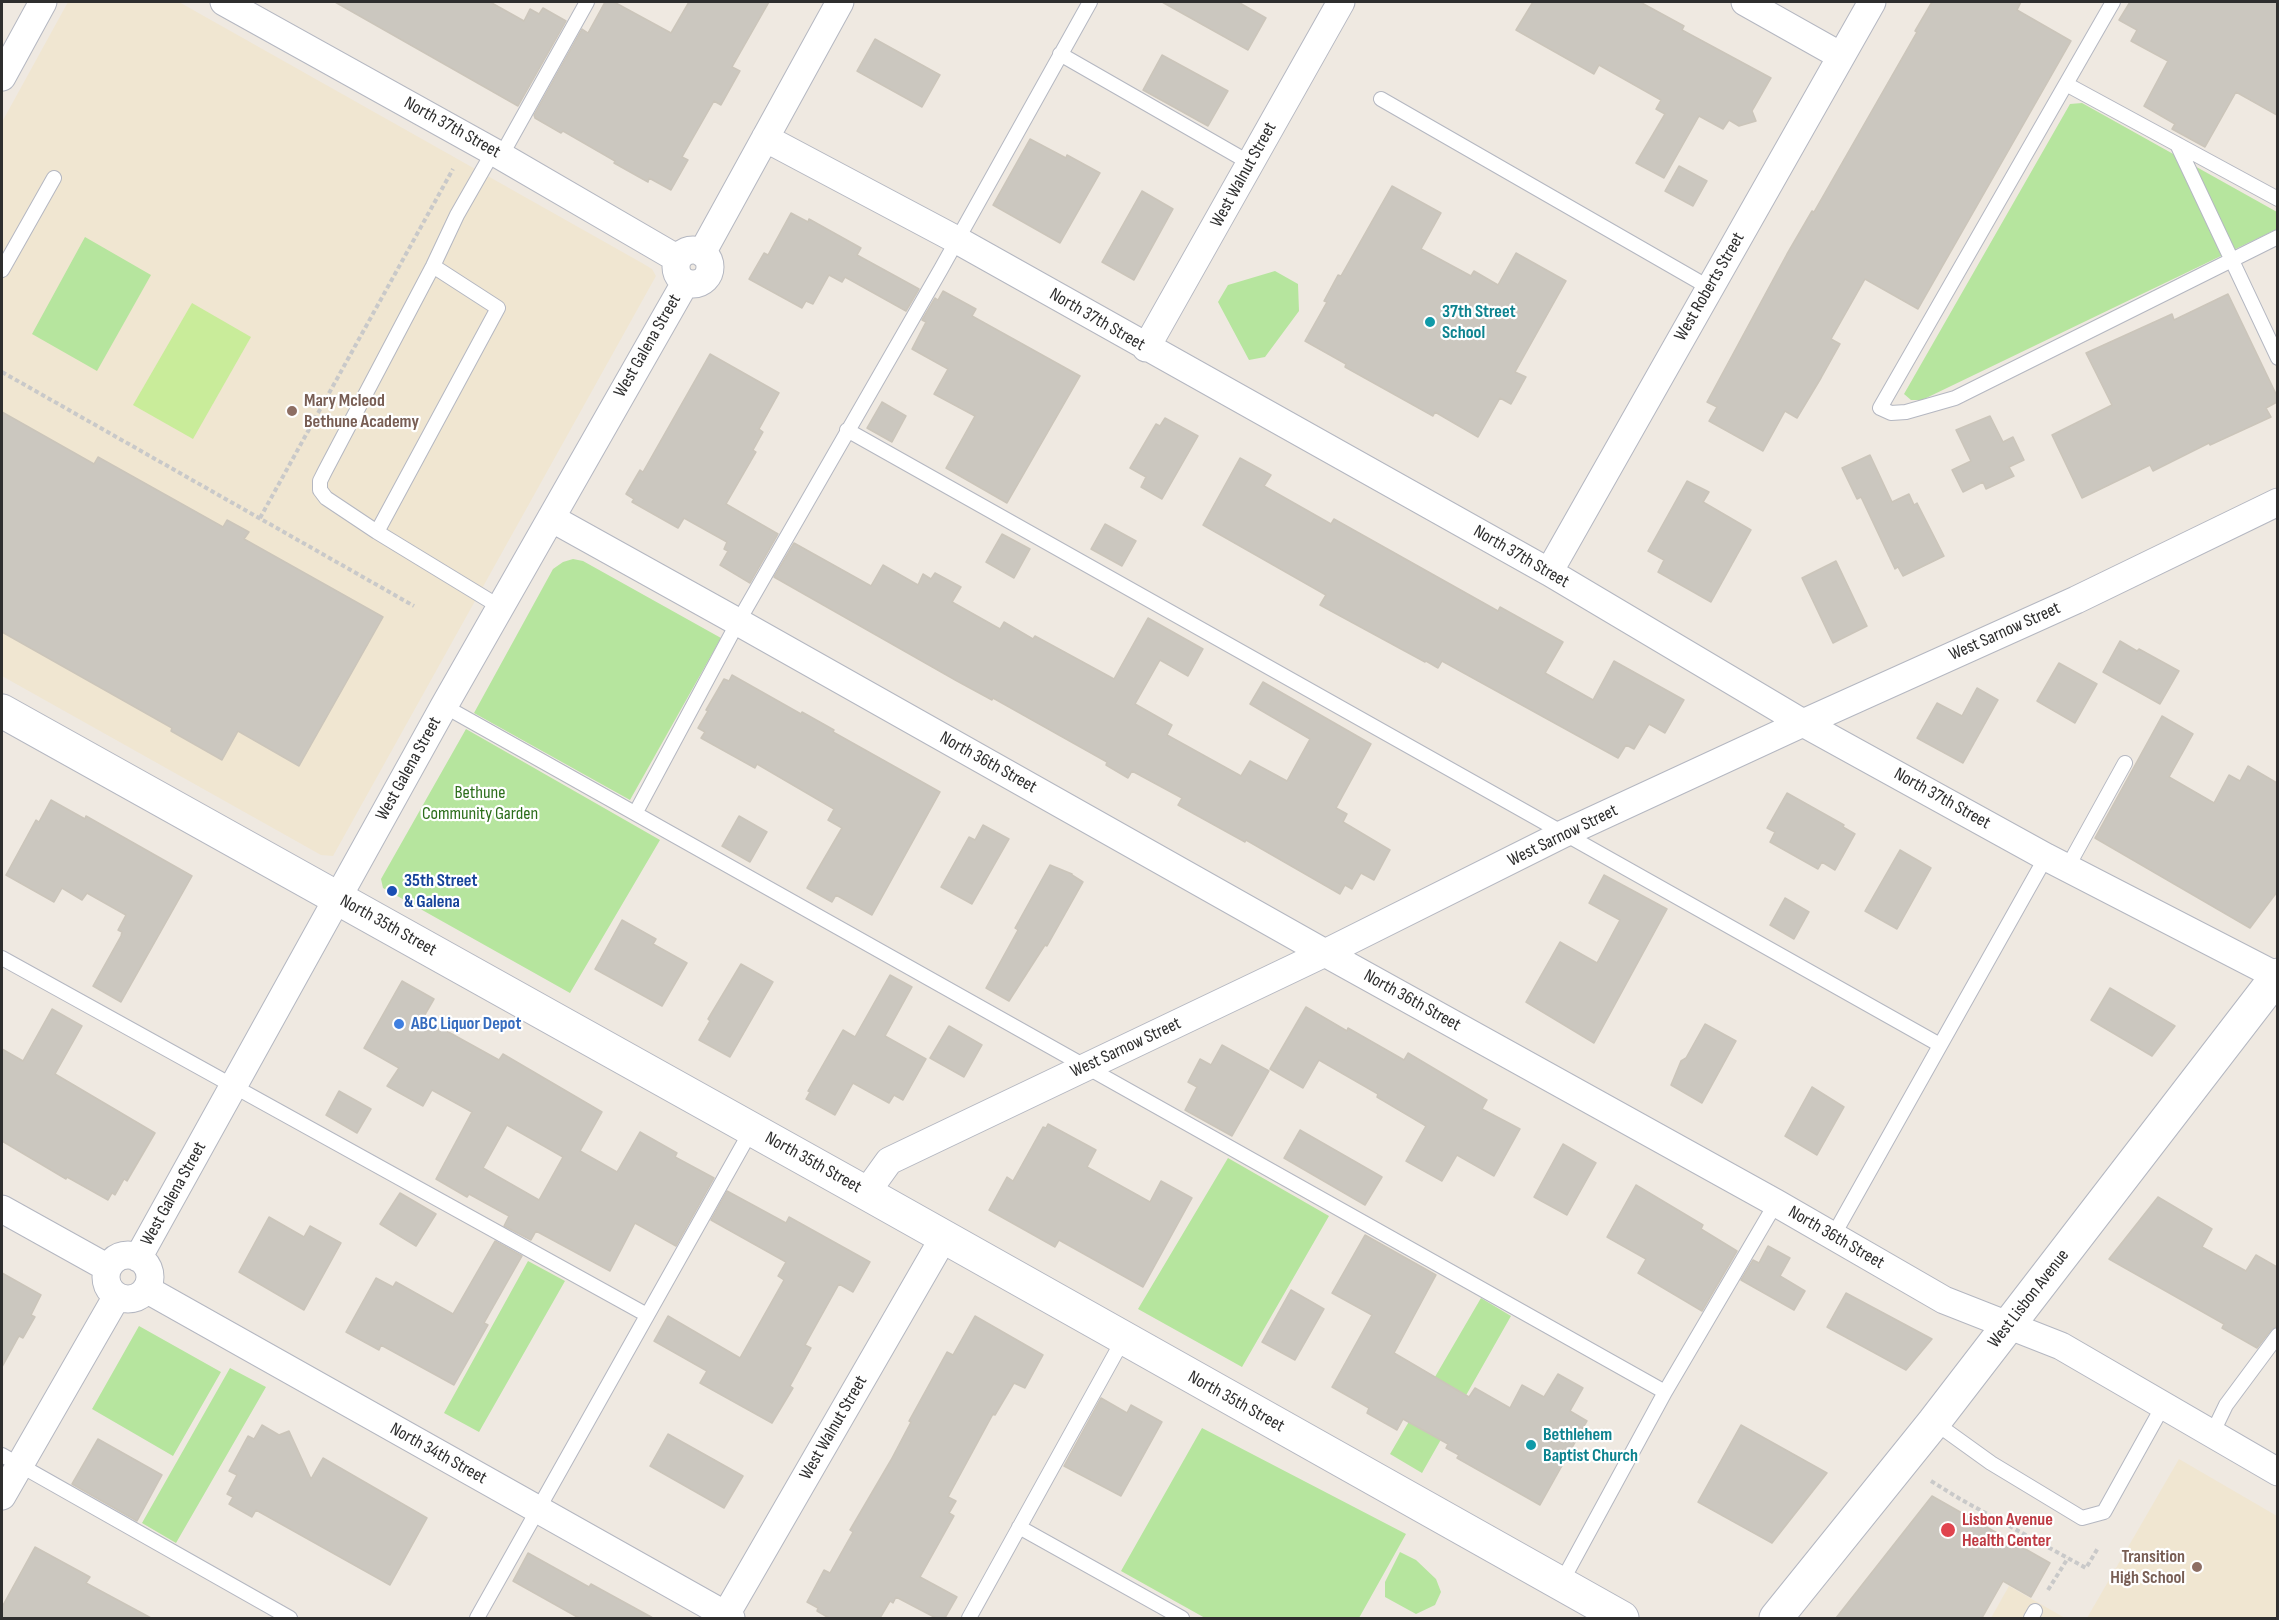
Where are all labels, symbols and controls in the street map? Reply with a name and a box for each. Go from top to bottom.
street label: North 37th Street [400,93,504,163]
street label: West Walnut Street [1206,119,1282,231]
street label: West Roberts Street [1670,229,1750,345]
street label: North 37th Street [1045,284,1149,356]
street label: West Galena Street [610,291,686,401]
place label: 37th Street School [1442,301,1516,344]
marker: 37th Street School [1423,315,1437,329]
place label: Mary Mcleod Bethune Academy [304,390,419,432]
marker: Mary Mcleod Bethune Academy [285,404,299,418]
street label: North 37th Street [1469,521,1573,593]
street label: West Sarnow Street [1946,598,2064,666]
street label: West Galena Street [372,713,446,825]
street label: North 36th Street [936,727,1040,799]
street label: North 37th Street [1890,764,1994,834]
park label: Bethune Community Garden [422,782,538,824]
street label: West Sarnow Street [1505,800,1621,872]
place label: 35th Street & Galena [404,870,477,912]
marker: 35th Street & Galena [385,884,399,898]
street label: North 35th Street [336,891,440,961]
street label: North 36th Street [1360,965,1464,1037]
place label: ABC Liquor Depot [411,1013,521,1035]
street label: West Sarnow Street [1067,1013,1185,1083]
marker: ABC Liquor Depot [392,1017,406,1031]
street label: North 35th Street [761,1128,865,1198]
street label: West Galena Street [137,1138,211,1250]
street label: North 36th Street [1784,1202,1888,1274]
street label: West Lisbon Avenue [1984,1245,2074,1353]
street label: North 35th Street [1184,1367,1288,1437]
street label: West Walnut Street [796,1372,872,1484]
street label: North 34th Street [386,1419,490,1489]
place label: Bethlehem Baptist Church [1543,1424,1638,1466]
marker: Bethlehem Baptist Church [1524,1438,1538,1452]
place label: Lisbon Avenue Health Center [1962,1509,2053,1552]
marker: Lisbon Avenue Health Center [1939,1521,1957,1539]
place label: Transition High School [2110,1546,2185,1588]
marker: Transition High School [2190,1560,2204,1574]

